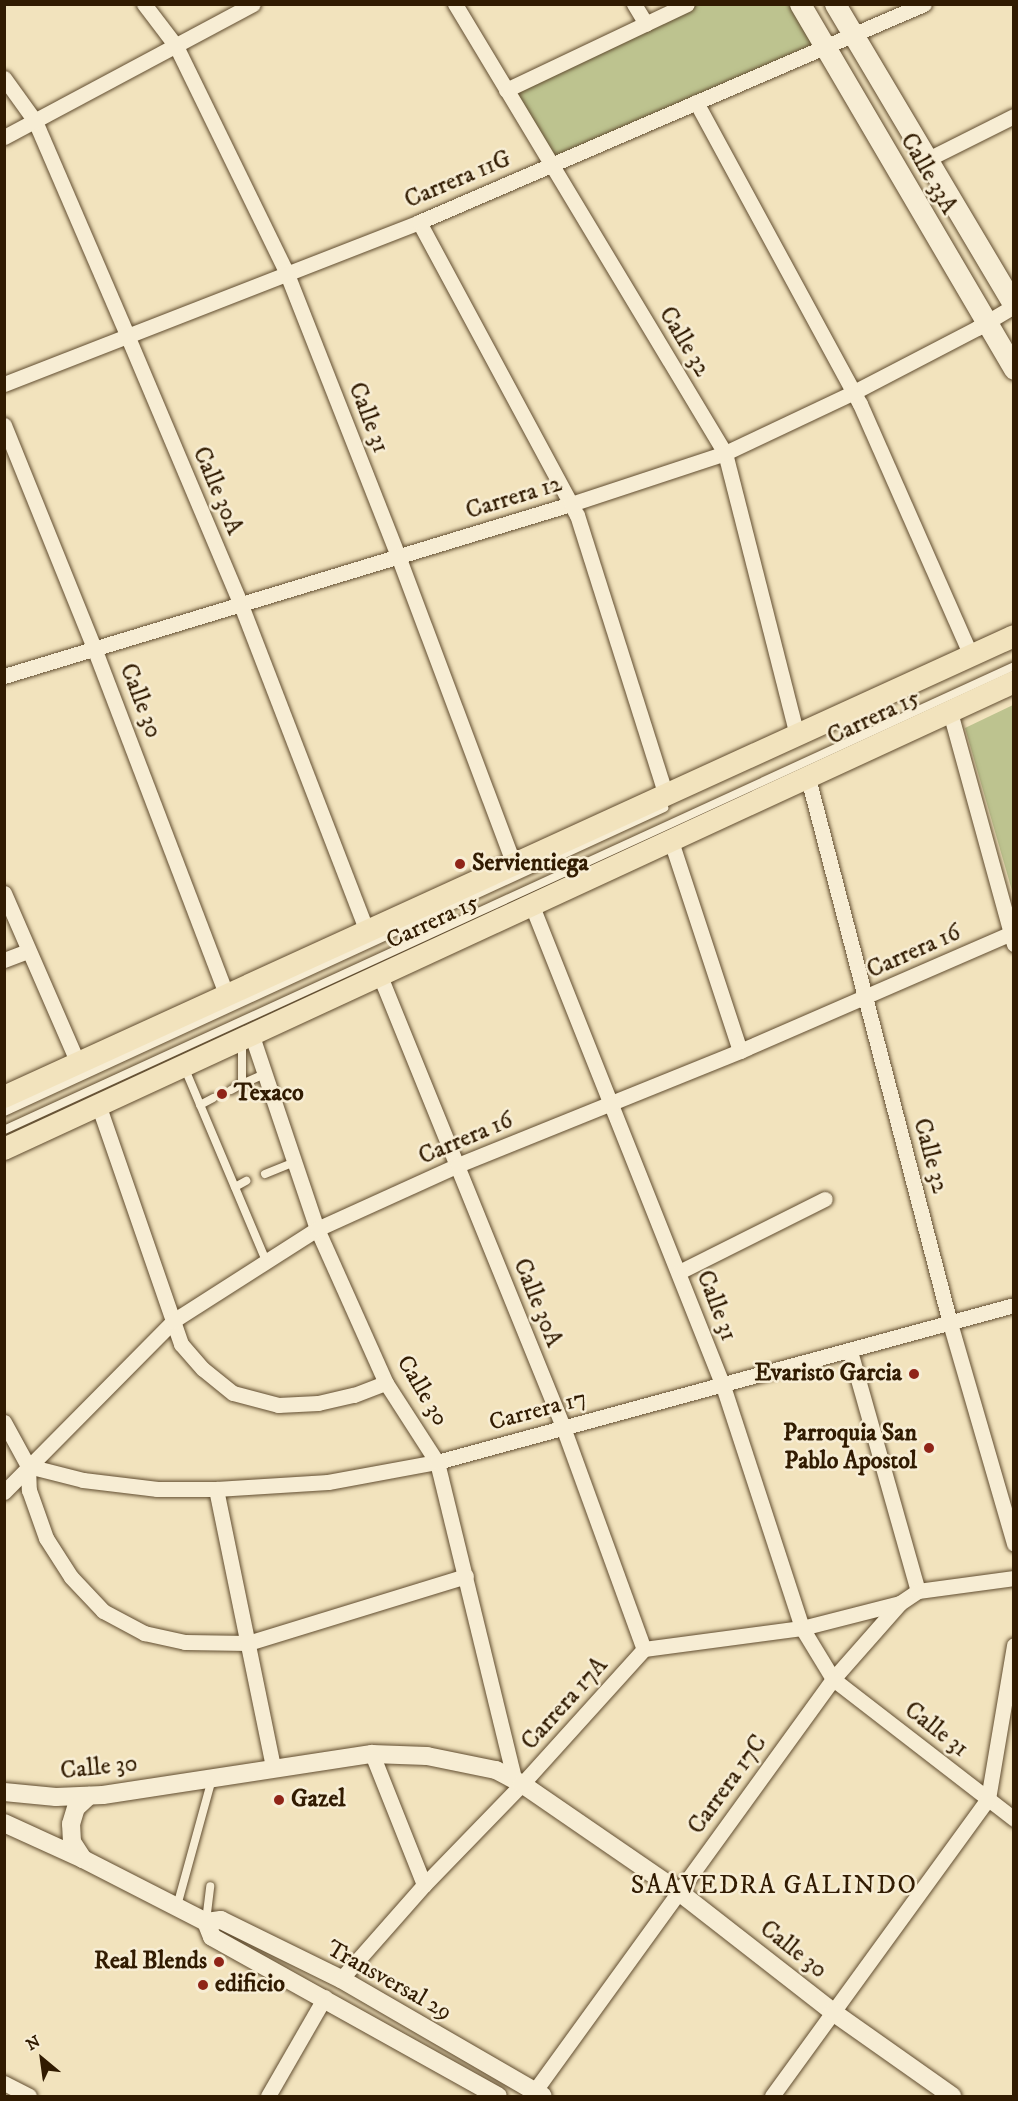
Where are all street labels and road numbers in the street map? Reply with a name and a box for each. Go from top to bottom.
street label: Calle 33A [893,128,963,220]
street label: Carrera 11G [401,145,515,215]
street label: Calle 32 [652,302,716,382]
street label: Calle 31 [341,379,395,457]
street label: Calle 30A [186,443,248,539]
street label: Carrera 12 [463,470,565,526]
street label: Calle 30 [113,660,167,742]
street label: Carrera 15 [823,684,925,752]
street label: Carrera 15 [382,888,484,956]
street label: Carrera 16 [863,919,965,985]
street label: Carrera 16 [415,1106,517,1172]
street label: Calle 32 [906,1115,954,1197]
street label: Calle 30A [506,1255,568,1351]
street label: Calle 31 [689,1267,743,1345]
street label: Calle 30 [390,1350,454,1432]
street label: Carrera 17 [486,1384,590,1438]
street label: Carrera 17A [516,1652,614,1756]
street label: Calle 31 [898,1696,974,1764]
street label: Carrera 17C [682,1730,774,1840]
street label: Calle 30 [59,1750,139,1786]
street label: Calle 30 [754,1915,832,1985]
street label: Transversal 29 [321,1935,457,2027]

